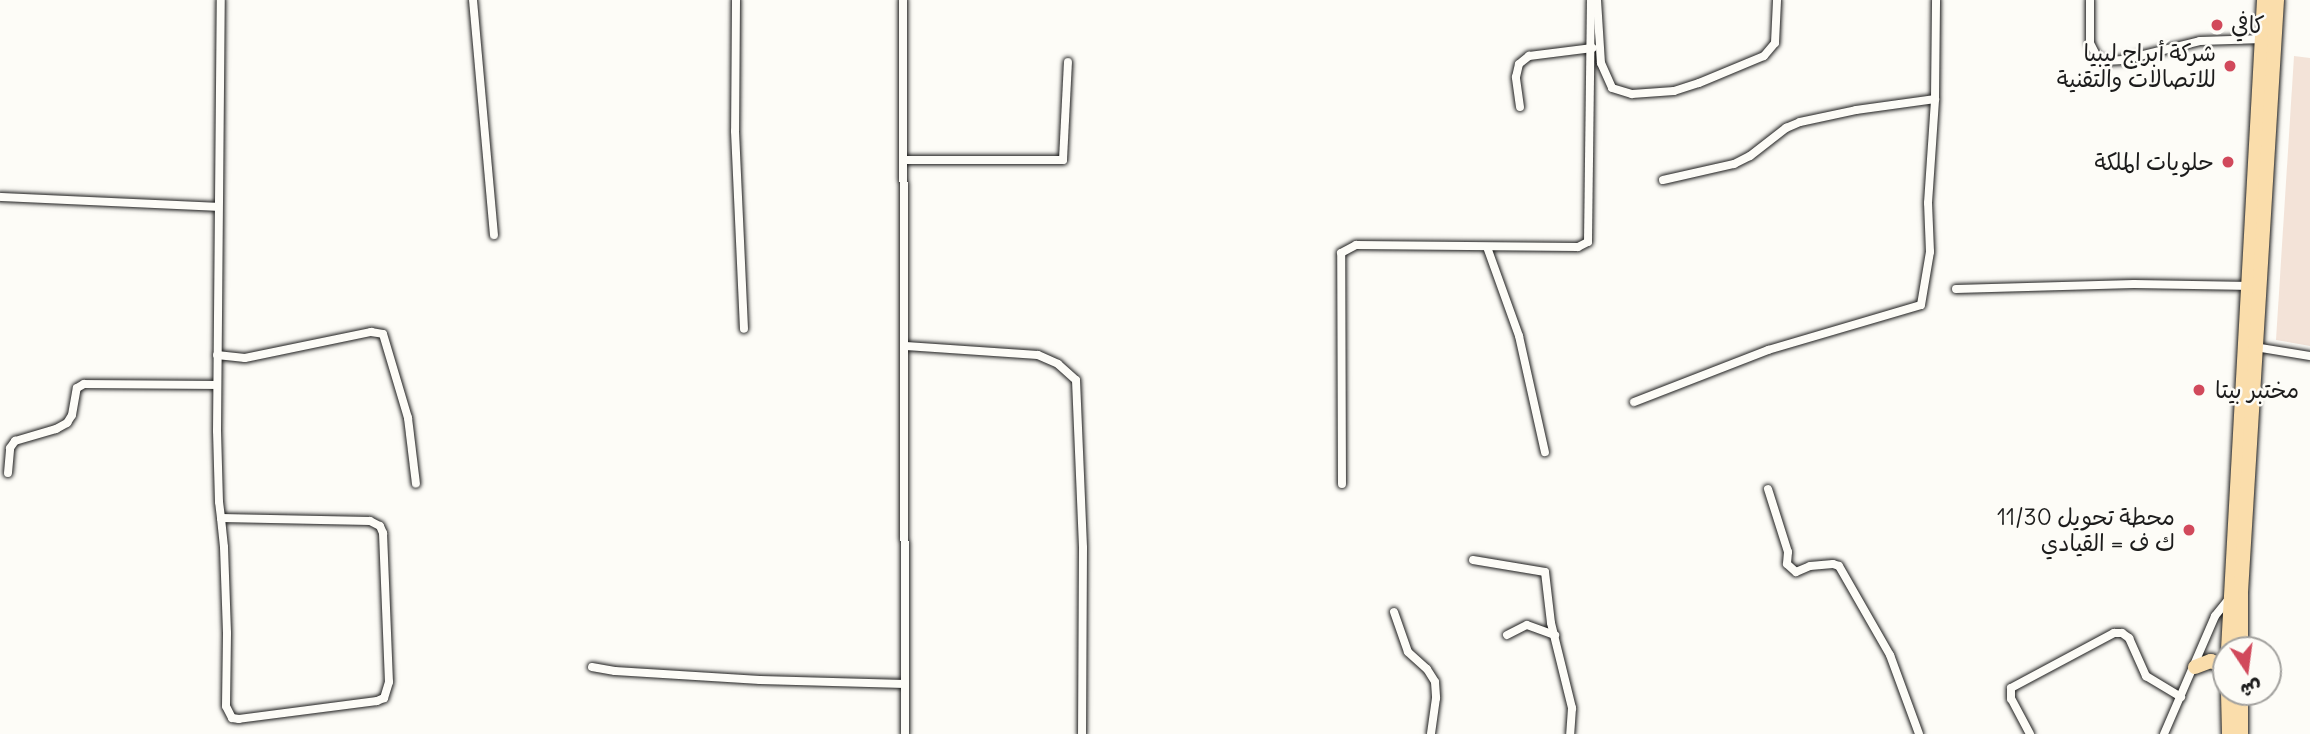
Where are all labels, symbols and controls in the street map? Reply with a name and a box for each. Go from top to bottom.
place label: كافي [2231,11,2265,39]
marker: كافي [2209,17,2225,33]
place label: شركة أبراج ليبيا للاتصالات والتقنية [2057,39,2216,93]
marker: شركة أبراج ليبيا للاتصالات والتقنية [2222,58,2238,74]
place label: حلويات الملكة [2094,148,2214,176]
marker: حلويات الملكة [2220,154,2236,170]
place label: مختبر بيتا [2215,376,2299,404]
marker: مختبر بيتا [2189,380,2209,400]
place label: محطة تحويل 11/30 ك ف = القيادي [1997,503,2175,557]
marker: محطة تحويل 11/30 ك ف = القيادي [2181,522,2197,538]
north arrow [2212,636,2282,706]
text: ش [2238,675,2264,704]

